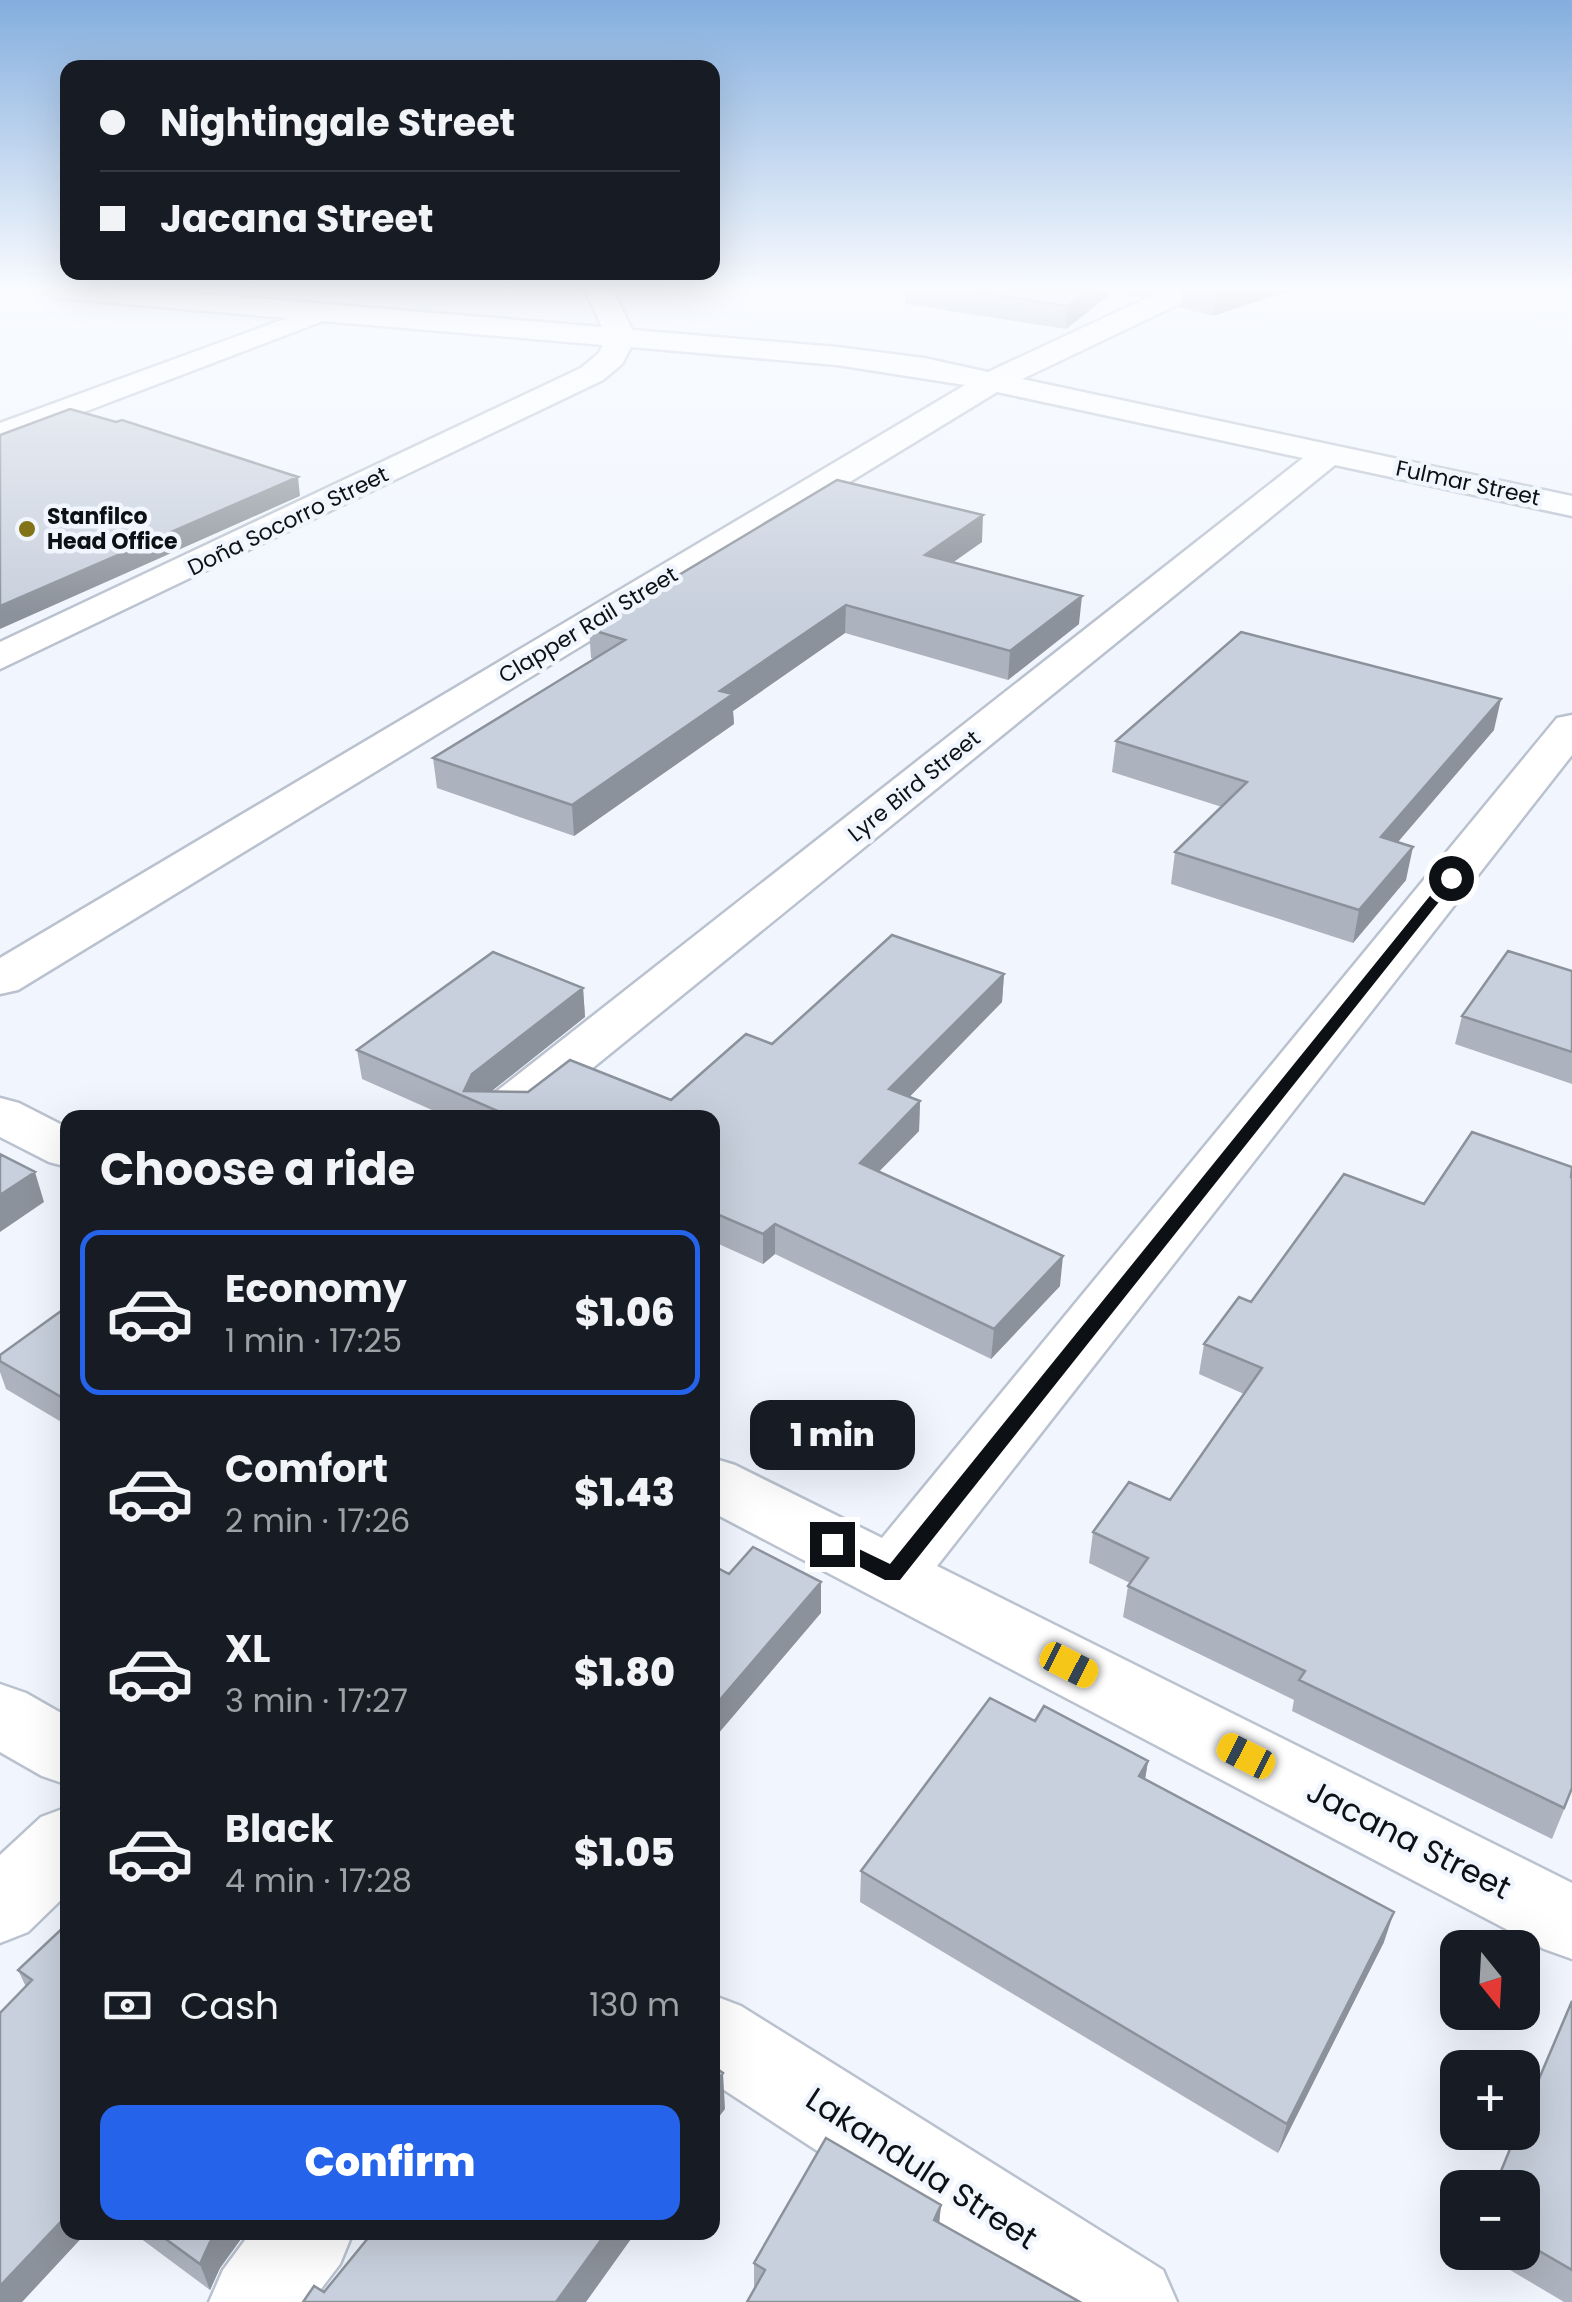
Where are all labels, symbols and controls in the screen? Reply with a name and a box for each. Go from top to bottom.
text: Nightingale Street [160,96,515,149]
text: Jacana Street [160,192,433,245]
street label: Fulmar Street [1393,453,1543,513]
street label: Doña Socorro Street [182,459,394,583]
place label: Stanfilco Head Office [47,501,178,557]
marker: Stanfilco Head Office [16,518,38,540]
street label: Clapper Rail Street [493,559,683,691]
street label: Lyre Bird Street [841,723,987,849]
route start [1429,856,1474,901]
text: Choose a ride [100,1138,415,1201]
text: Economy [225,1262,407,1315]
icon: car [105,1268,195,1358]
text: $1.06 [575,1286,675,1339]
text: 1 min · 17:25 [225,1318,402,1363]
callout: 1 min [750,1399,914,1469]
text: 1 min [790,1412,875,1457]
text: Comfort [225,1442,388,1495]
icon: car [105,1448,195,1538]
text: $1.43 [574,1466,675,1519]
text: 2 min · 17:26 [225,1498,410,1543]
route end [810,1522,855,1567]
text: XL [225,1622,270,1675]
icon: car [105,1628,195,1718]
car [1035,1638,1103,1692]
text: $1.80 [574,1646,675,1699]
text: 3 min · 17:27 [225,1678,408,1723]
car [1212,1729,1280,1783]
street label: Jacana Street [1299,1768,1519,1910]
text: Black [225,1802,334,1855]
icon: car [105,1808,195,1898]
text: $1.05 [574,1826,675,1879]
text: 4 min · 17:28 [225,1858,412,1903]
north arrow [1440,1930,1540,2030]
map controls [1440,1930,1540,2270]
icon: cash [100,1978,155,2033]
text: Cash [180,1979,279,2032]
text: 130 m [589,1982,680,2027]
button: + [1440,2050,1540,2150]
street label: Lakandula Street [797,2076,1047,2260]
button: Confirm [100,2105,680,2220]
button: − [1440,2170,1540,2270]

